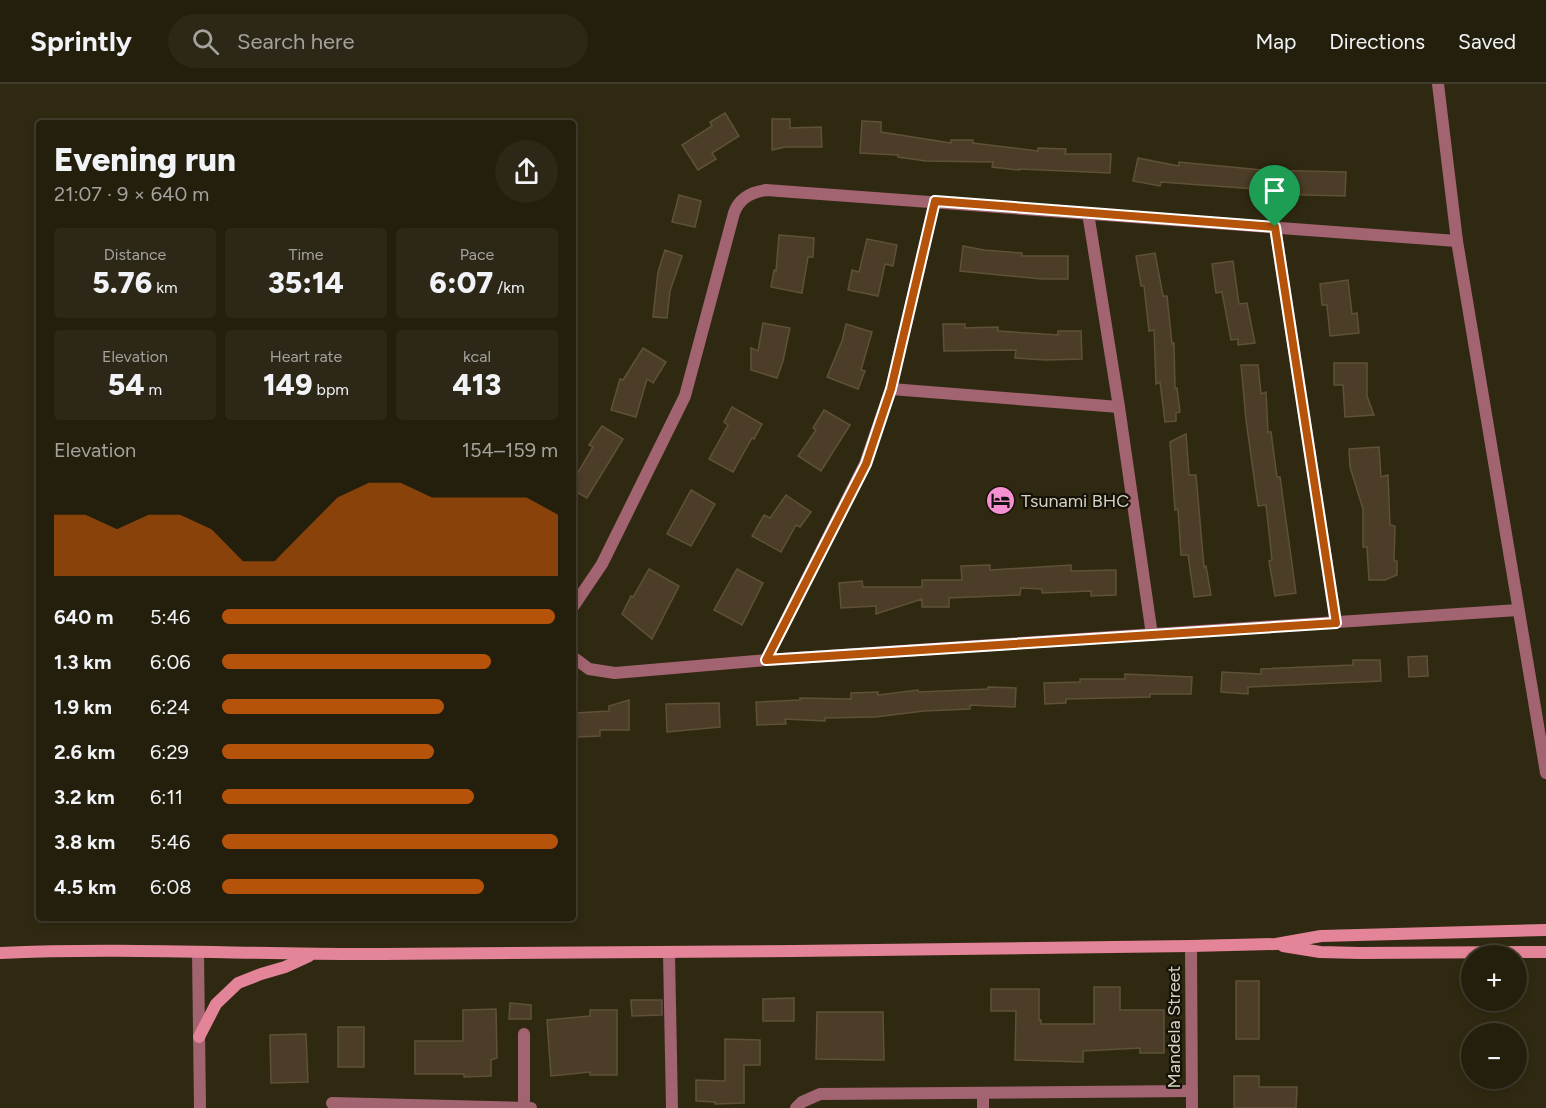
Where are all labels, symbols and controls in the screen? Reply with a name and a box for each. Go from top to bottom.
search box [168,14,588,68]
text: Sprintly [30,24,132,58]
icon: search [189,25,222,58]
text: Search here [237,28,354,55]
text: Map [1255,29,1296,54]
text: Directions [1329,29,1425,54]
text: Saved [1458,29,1516,54]
text: Evening run [54,140,236,179]
button: share [495,140,558,203]
pin [1249,165,1300,227]
icon: arrive [1258,174,1291,207]
text: 21:07 · 9 × 640 m [54,182,209,206]
text: Distance [104,245,166,264]
text: Time [289,245,323,264]
text: Pace [460,245,494,264]
text: 5.76 [92,264,152,301]
text: 35:14 [268,264,344,301]
text: 6:07 [429,264,493,301]
text: km [152,278,178,297]
text: /km [493,278,525,297]
text: Elevation [102,347,168,366]
text: Heart rate [270,347,342,366]
text: kcal [463,347,491,366]
text: 54 [108,366,145,403]
text: 149 [263,366,313,403]
text: 413 [453,366,501,403]
text: m [145,380,162,399]
text: bpm [313,380,349,399]
text: Elevation [54,438,136,462]
text: 154–159 m [462,438,558,462]
hotel icon: Tsunami BHC [984,485,1016,517]
place label: Tsunami BHC [1021,490,1129,512]
text: 640 m [54,605,113,629]
text: 5:46 [150,605,190,629]
text: 1.3 km [54,650,111,674]
text: 6:06 [150,650,191,674]
text: 1.9 km [54,695,112,719]
text: 6:24 [150,695,190,719]
text: 2.6 km [54,740,115,764]
text: 6:29 [150,740,189,764]
text: 3.2 km [54,785,115,809]
text: 6:11 [150,785,183,809]
text: 3.8 km [54,830,115,854]
text: 5:46 [150,830,190,854]
text: 4.5 km [54,875,116,899]
text: 6:08 [150,875,191,899]
map controls [1461,945,1527,1089]
button: + [1461,945,1527,1011]
street label: Mandela Street [1163,965,1185,1088]
button: − [1461,1023,1527,1089]

